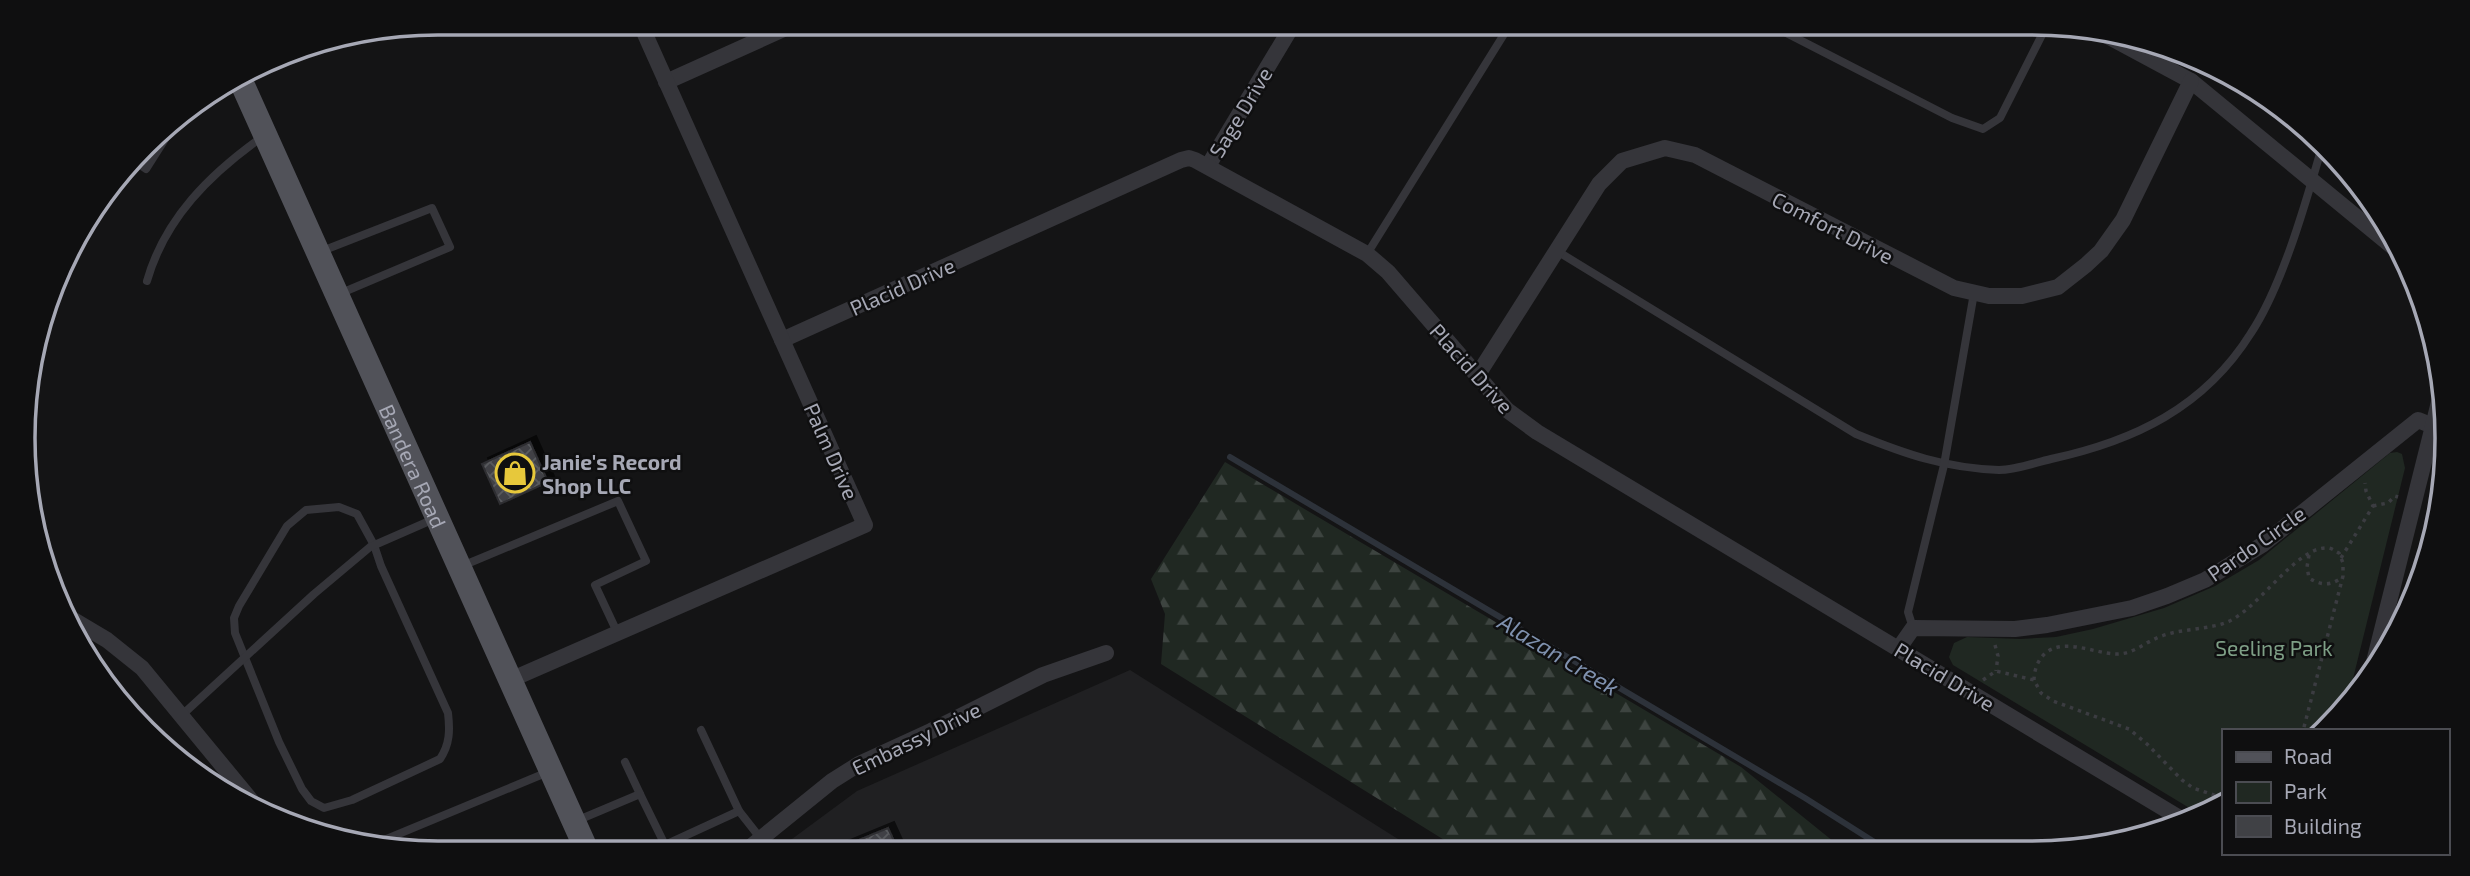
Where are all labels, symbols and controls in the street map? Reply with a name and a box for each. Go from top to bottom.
street label: Sage Drive [1203,62,1277,162]
street label: Comfort Drive [1768,186,1898,268]
street label: Placid Drive [846,252,958,320]
street label: Placid Drive [1425,318,1519,418]
street label: Palm Drive [800,399,864,503]
street label: Bandera Road [375,400,453,532]
place label: Janie's Record Shop LLC [542,449,682,498]
shop icon: Janie's Record Shop LLC [494,452,536,494]
street label: Pardo Circle [2202,500,2310,586]
water label: Alazan Creek [1493,606,1624,701]
park label: Seeling Park [2215,635,2333,660]
street label: Placid Drive [1890,636,2000,716]
street label: Embassy Drive [848,696,984,780]
legend [2222,729,2449,855]
text: Road [2284,743,2332,768]
text: Park [2284,778,2327,803]
text: Building [2284,813,2362,838]

